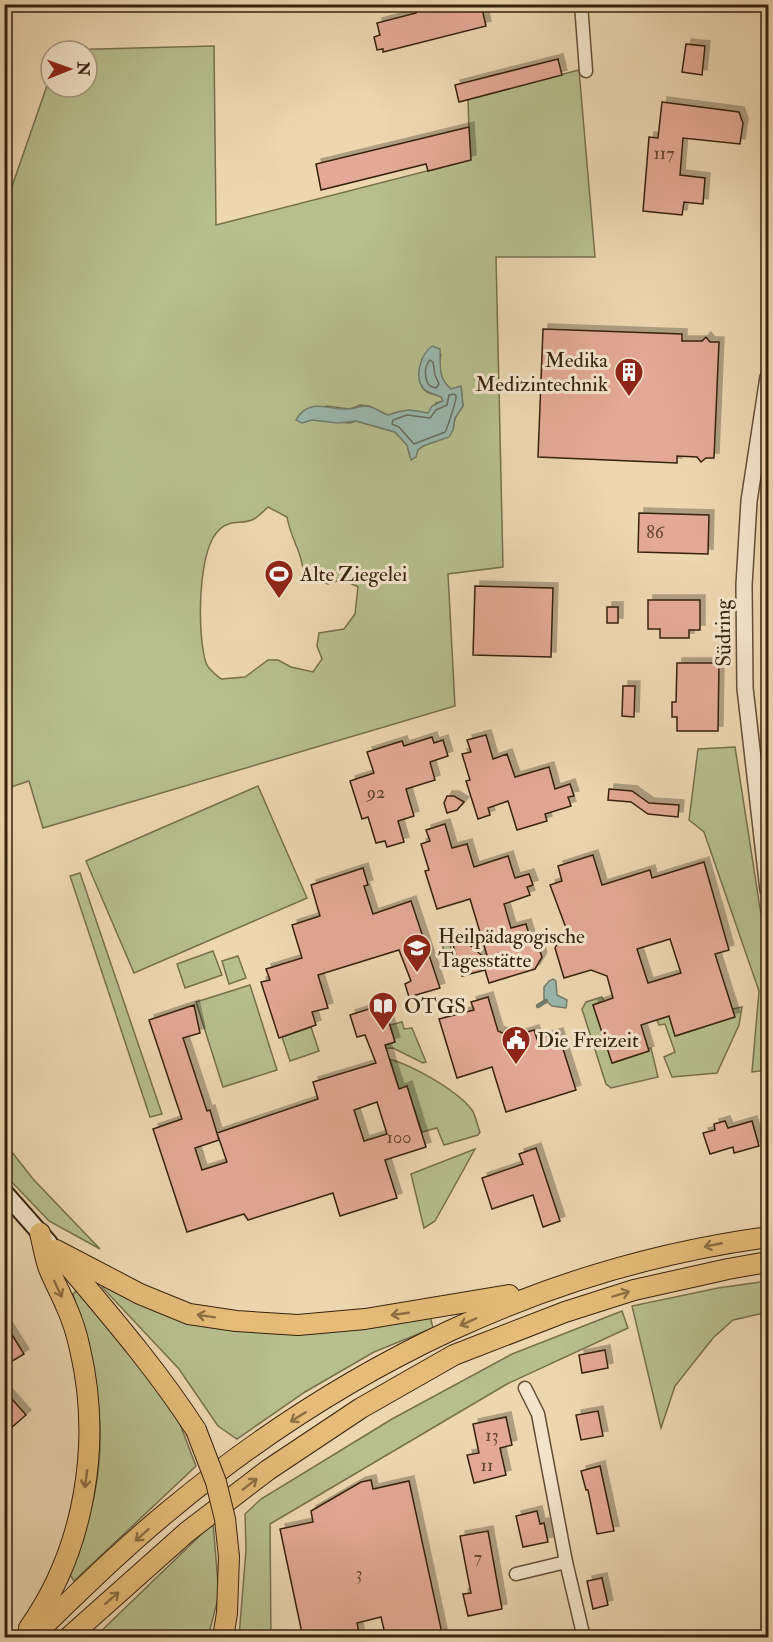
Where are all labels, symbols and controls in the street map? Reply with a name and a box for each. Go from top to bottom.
north arrow [39,39,99,99]
text: N [73,60,93,77]
house number: 117 [653,142,675,165]
place label: Medika Medizintechnik [475,347,608,398]
building icon: Medika Medizintechnik [613,356,645,398]
house number: 86 [646,521,665,544]
sports icon: Alte Ziegelei [263,558,295,600]
place label: Alte Ziegelei [299,561,408,588]
street label: Südring [709,598,738,667]
house number: 92 [365,781,385,804]
place label: Heilpädagogische Tagesstätte [438,923,585,974]
school or university icon: Heilpädagogische Tagesstätte [401,932,433,974]
library icon: OTGS [367,990,399,1032]
place label: OTGS [404,993,466,1020]
public building icon: Die Freizeit [500,1024,532,1066]
place label: Die Freizeit [537,1027,639,1054]
house number: 100 [387,1126,411,1149]
one-way arrow [704,1240,724,1251]
one-way arrow [53,1279,65,1297]
one-way arrow [611,1288,630,1299]
one-way arrow [391,1308,411,1319]
one-way arrow [197,1311,217,1322]
one-way arrow [459,1317,478,1328]
one-way arrow [290,1411,307,1423]
house number: 13 [485,1424,499,1447]
house number: 11 [481,1454,493,1477]
one-way arrow [80,1469,91,1489]
one-way arrow [242,1477,258,1490]
one-way arrow [135,1528,150,1542]
house number: 7 [474,1546,482,1569]
house number: 3 [356,1562,362,1585]
one-way arrow [104,1591,119,1605]

